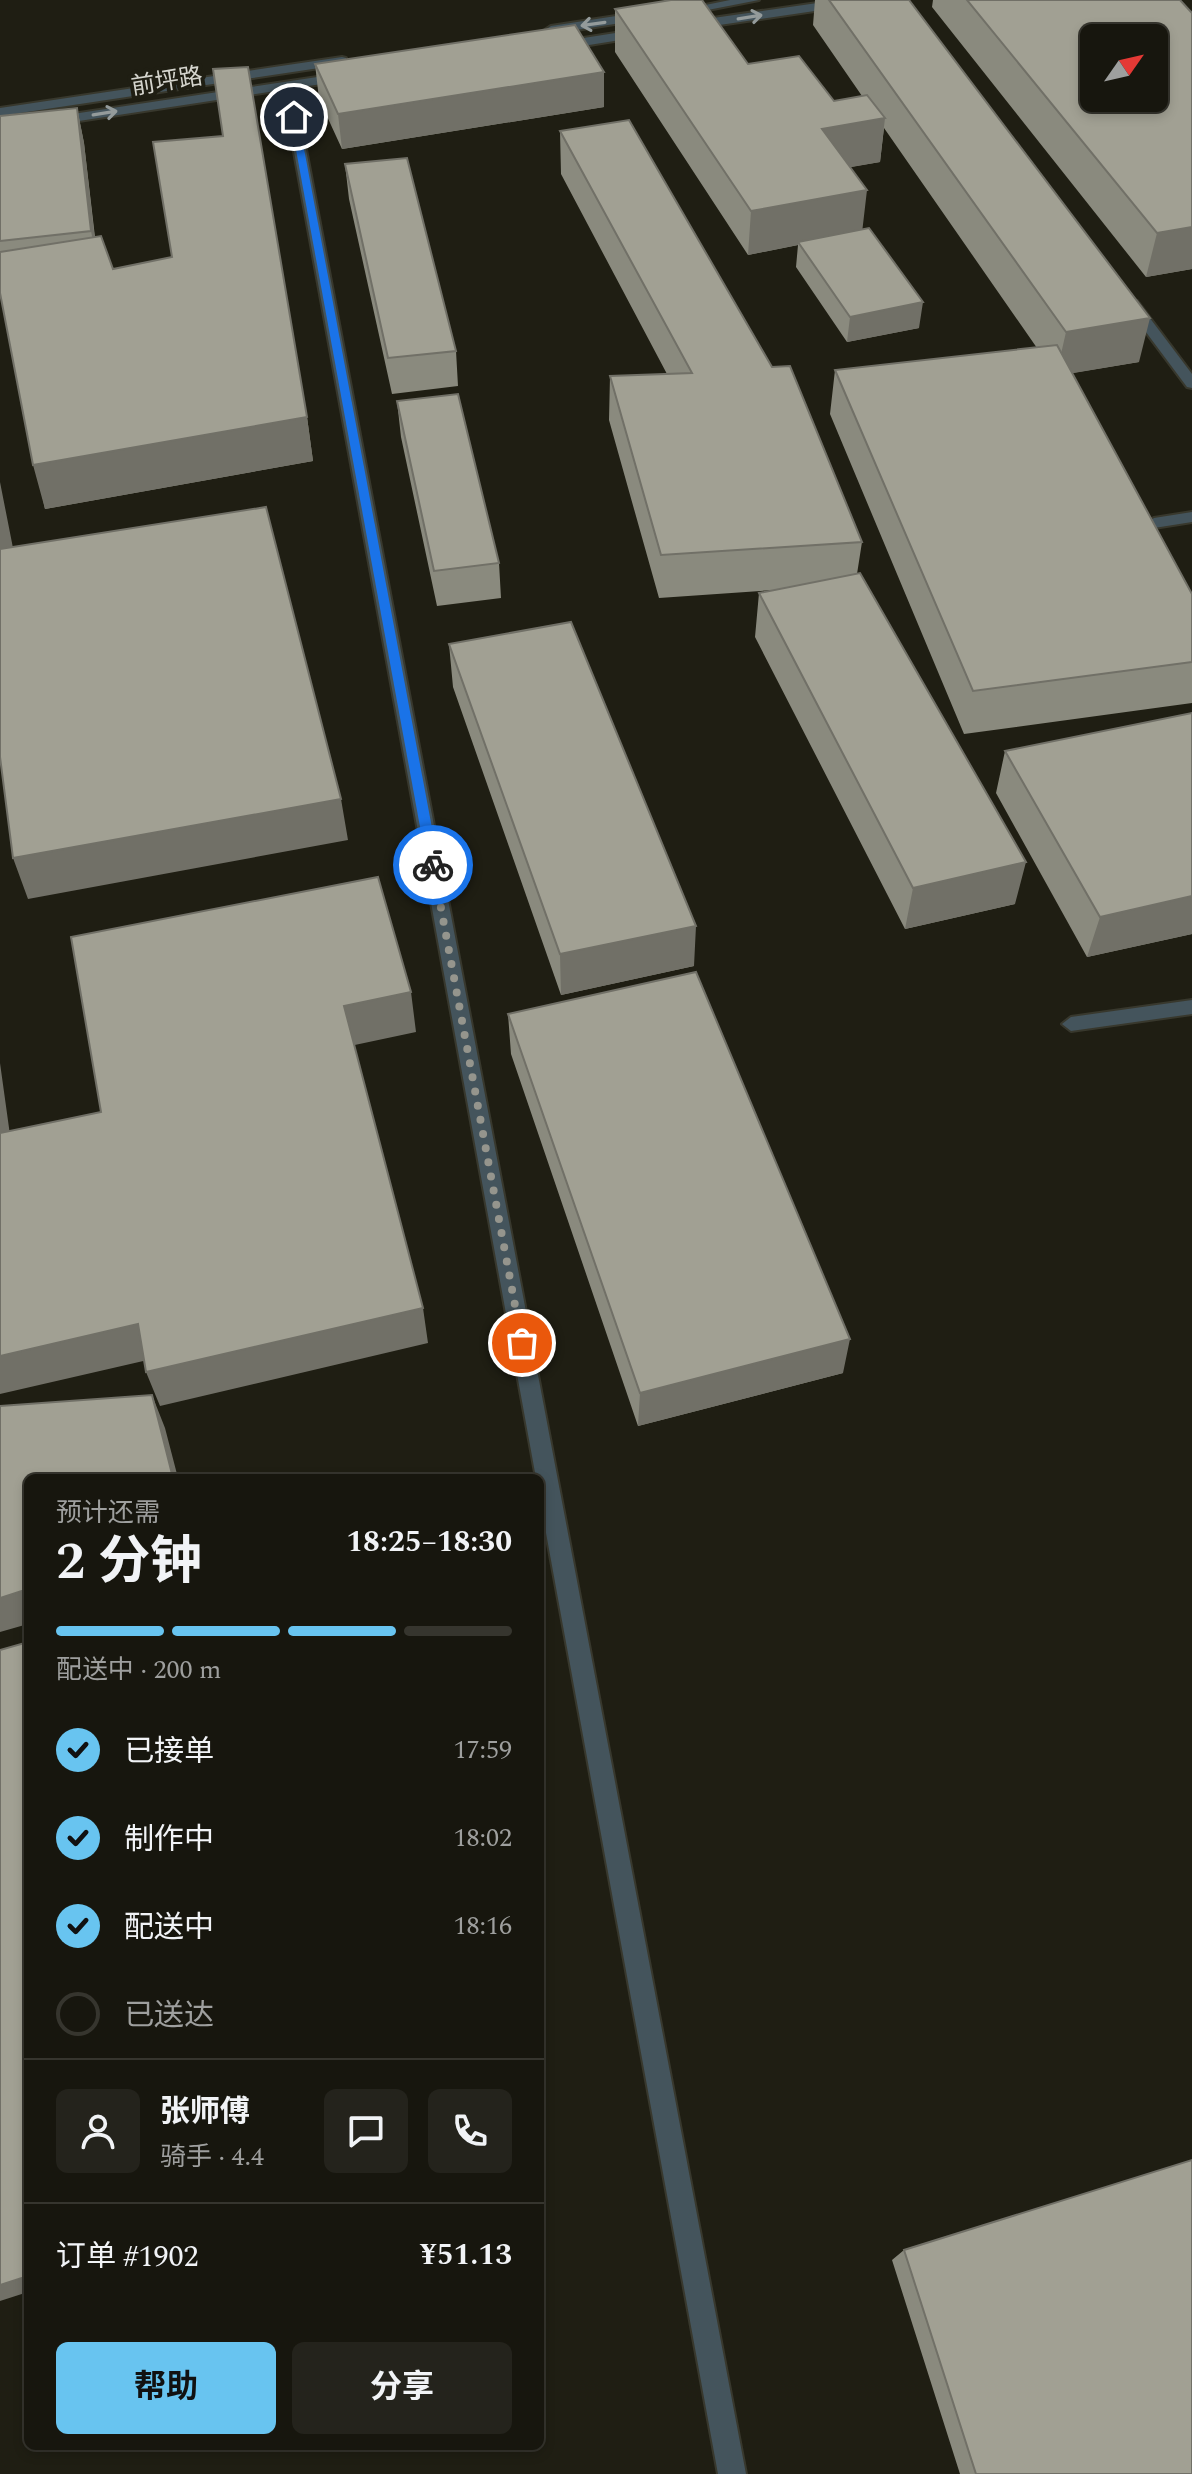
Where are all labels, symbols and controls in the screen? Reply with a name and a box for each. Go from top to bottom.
one-way arrow [736,9,762,24]
one-way arrow [581,17,606,32]
north arrow [1080,24,1168,112]
map controls [1080,24,1168,112]
street label: 前坪路 [129,59,205,105]
pin [260,83,328,151]
icon: home [272,95,316,139]
one-way arrow [92,105,117,120]
courier [393,825,473,905]
icon: bike [411,843,455,887]
pin [488,1309,556,1377]
icon: bag [500,1321,544,1365]
text: 预计还需 [56,1493,160,1533]
text: 18:25–18:30 [346,1519,512,1565]
text: 2 分钟 [56,1523,202,1602]
text: 配送中 · 200 m [56,1650,221,1690]
icon: check [56,1728,100,1772]
text: 已接单 [124,1729,214,1775]
text: 17:59 [453,1730,512,1770]
icon: check [56,1816,100,1860]
text: 制作中 [124,1817,214,1863]
text: 18:02 [453,1818,512,1858]
icon: check [56,1904,100,1948]
text: 配送中 [124,1905,214,1951]
text: 18:16 [453,1906,512,1946]
text: 已送达 [124,1993,214,2039]
button: person [56,2089,140,2173]
text: 张师傅 [160,2089,250,2135]
button: chat [324,2089,408,2173]
button: phone [428,2089,512,2173]
text: 骑手 · 4.4 [160,2137,264,2177]
text: ¥51.13 [420,2232,512,2278]
text: 订单 #1902 [56,2234,199,2280]
button: 帮助 [56,2342,276,2434]
button: 分享 [292,2342,512,2434]

